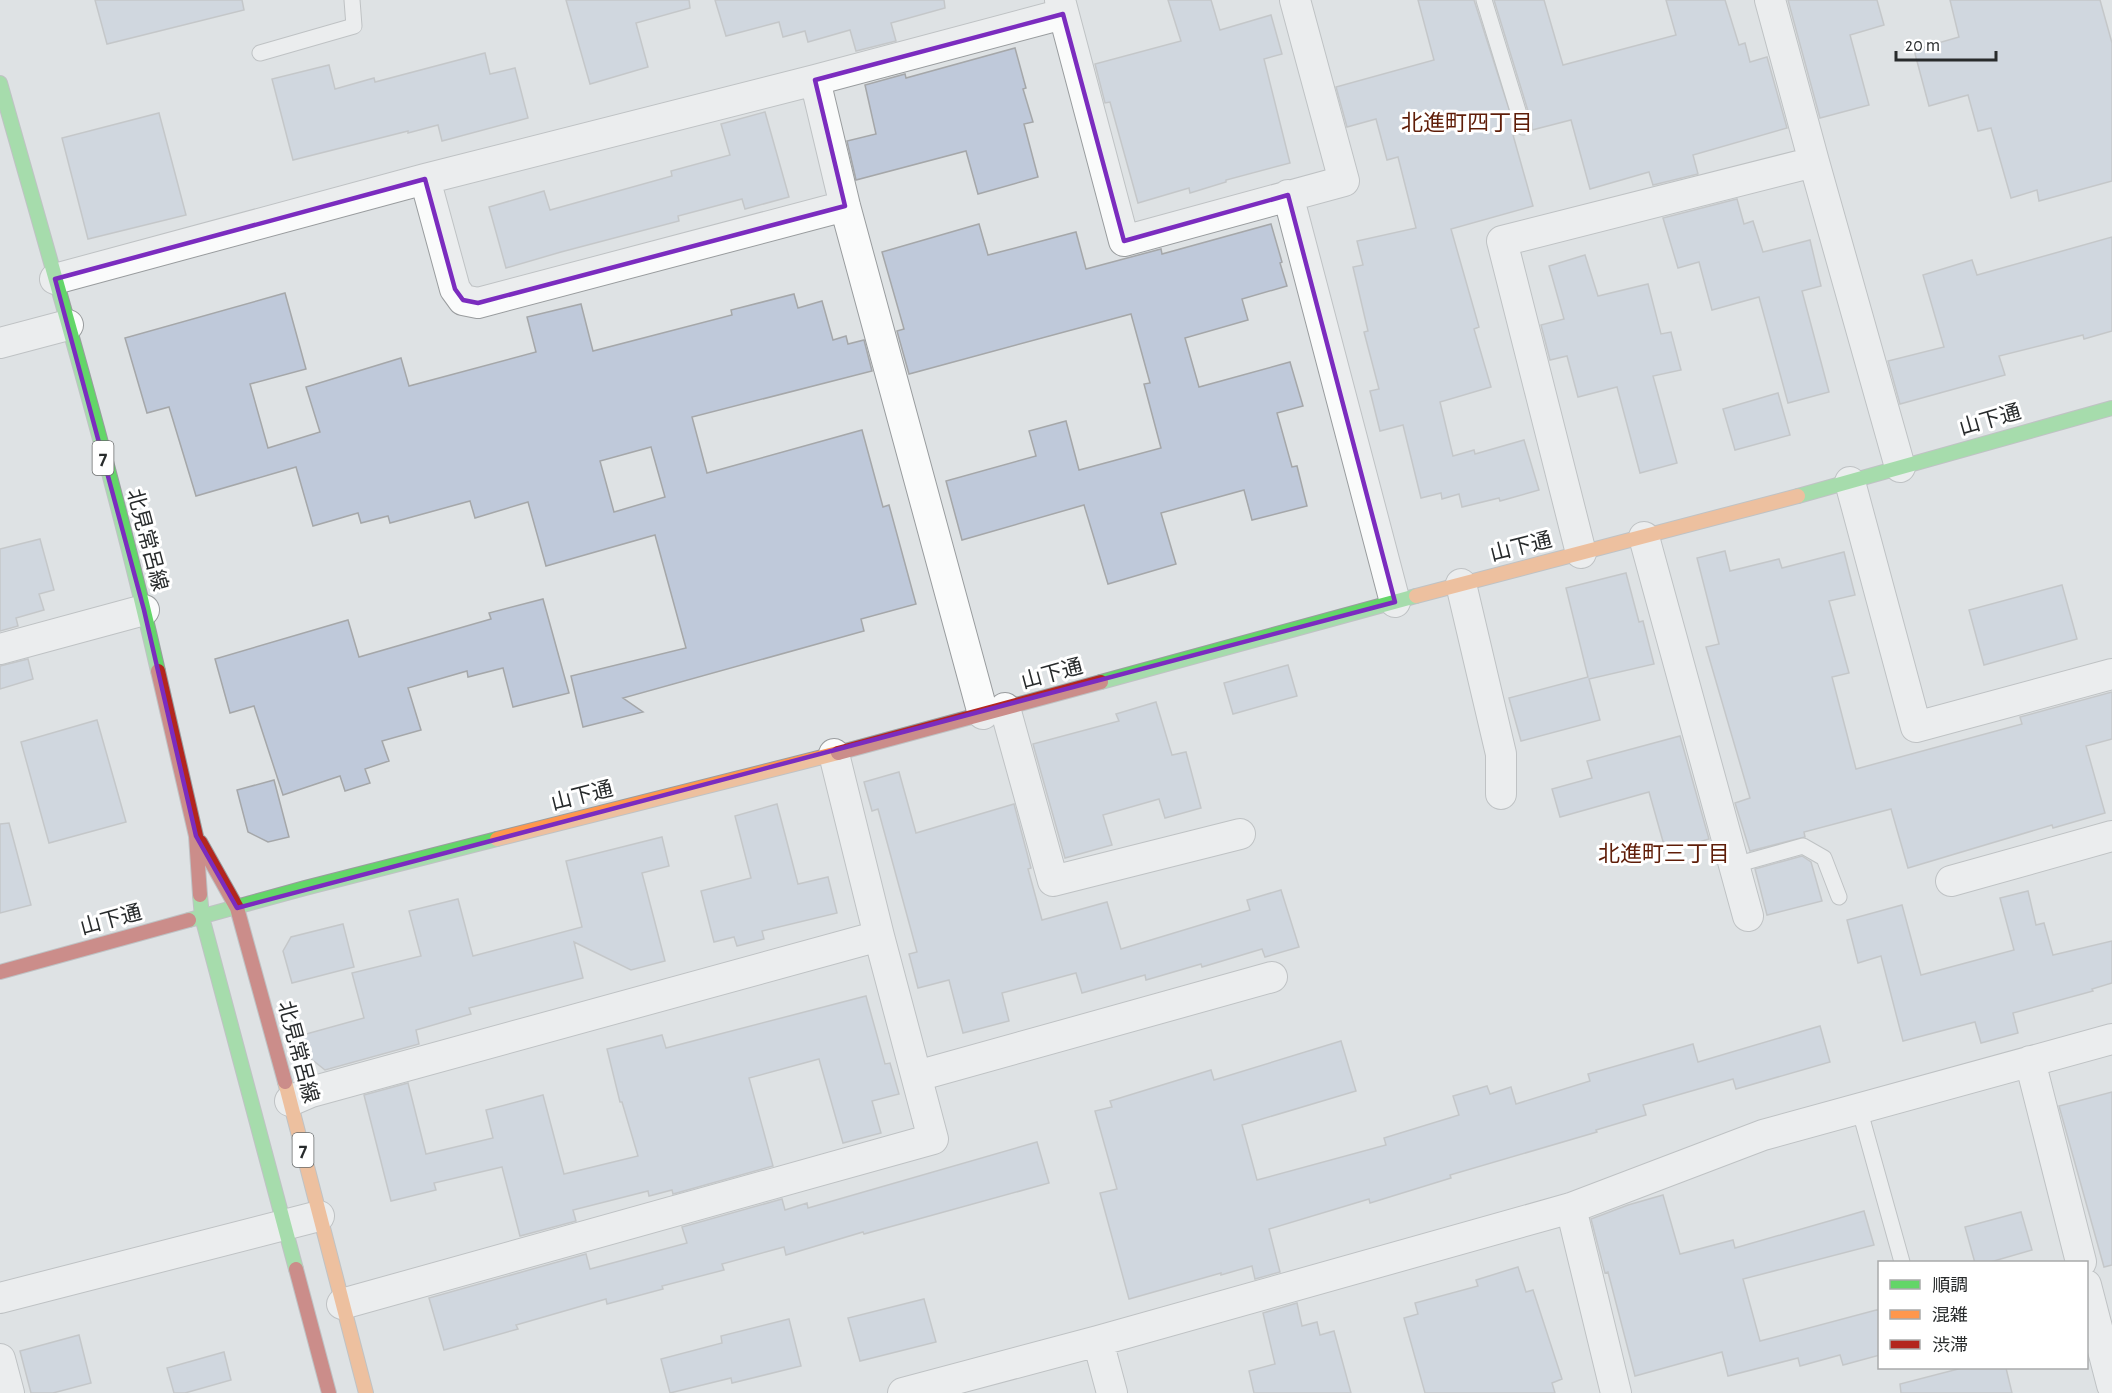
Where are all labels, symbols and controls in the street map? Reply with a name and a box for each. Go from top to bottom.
scale bar [1896,24,1996,62]
text: 20 m [1905,37,1940,55]
district label: 北進町四丁目 [1401,111,1533,134]
street label: 山下通 [1957,400,2023,439]
road number: 7 [92,441,114,475]
street label: 北見常呂線 [123,486,172,593]
street label: 山下通 [1488,528,1554,565]
street label: 山下通 [1019,655,1085,692]
street label: 山下通 [549,777,615,814]
district label: 北進町三丁目 [1598,842,1730,865]
street label: 山下通 [78,901,144,938]
street label: 北見常呂線 [274,998,323,1105]
road number: 7 [292,1133,314,1167]
legend [1878,1261,2088,1369]
text: 順調 [1932,1277,1968,1295]
text: 混雑 [1932,1305,1968,1325]
text: 渋滞 [1932,1336,1968,1355]

